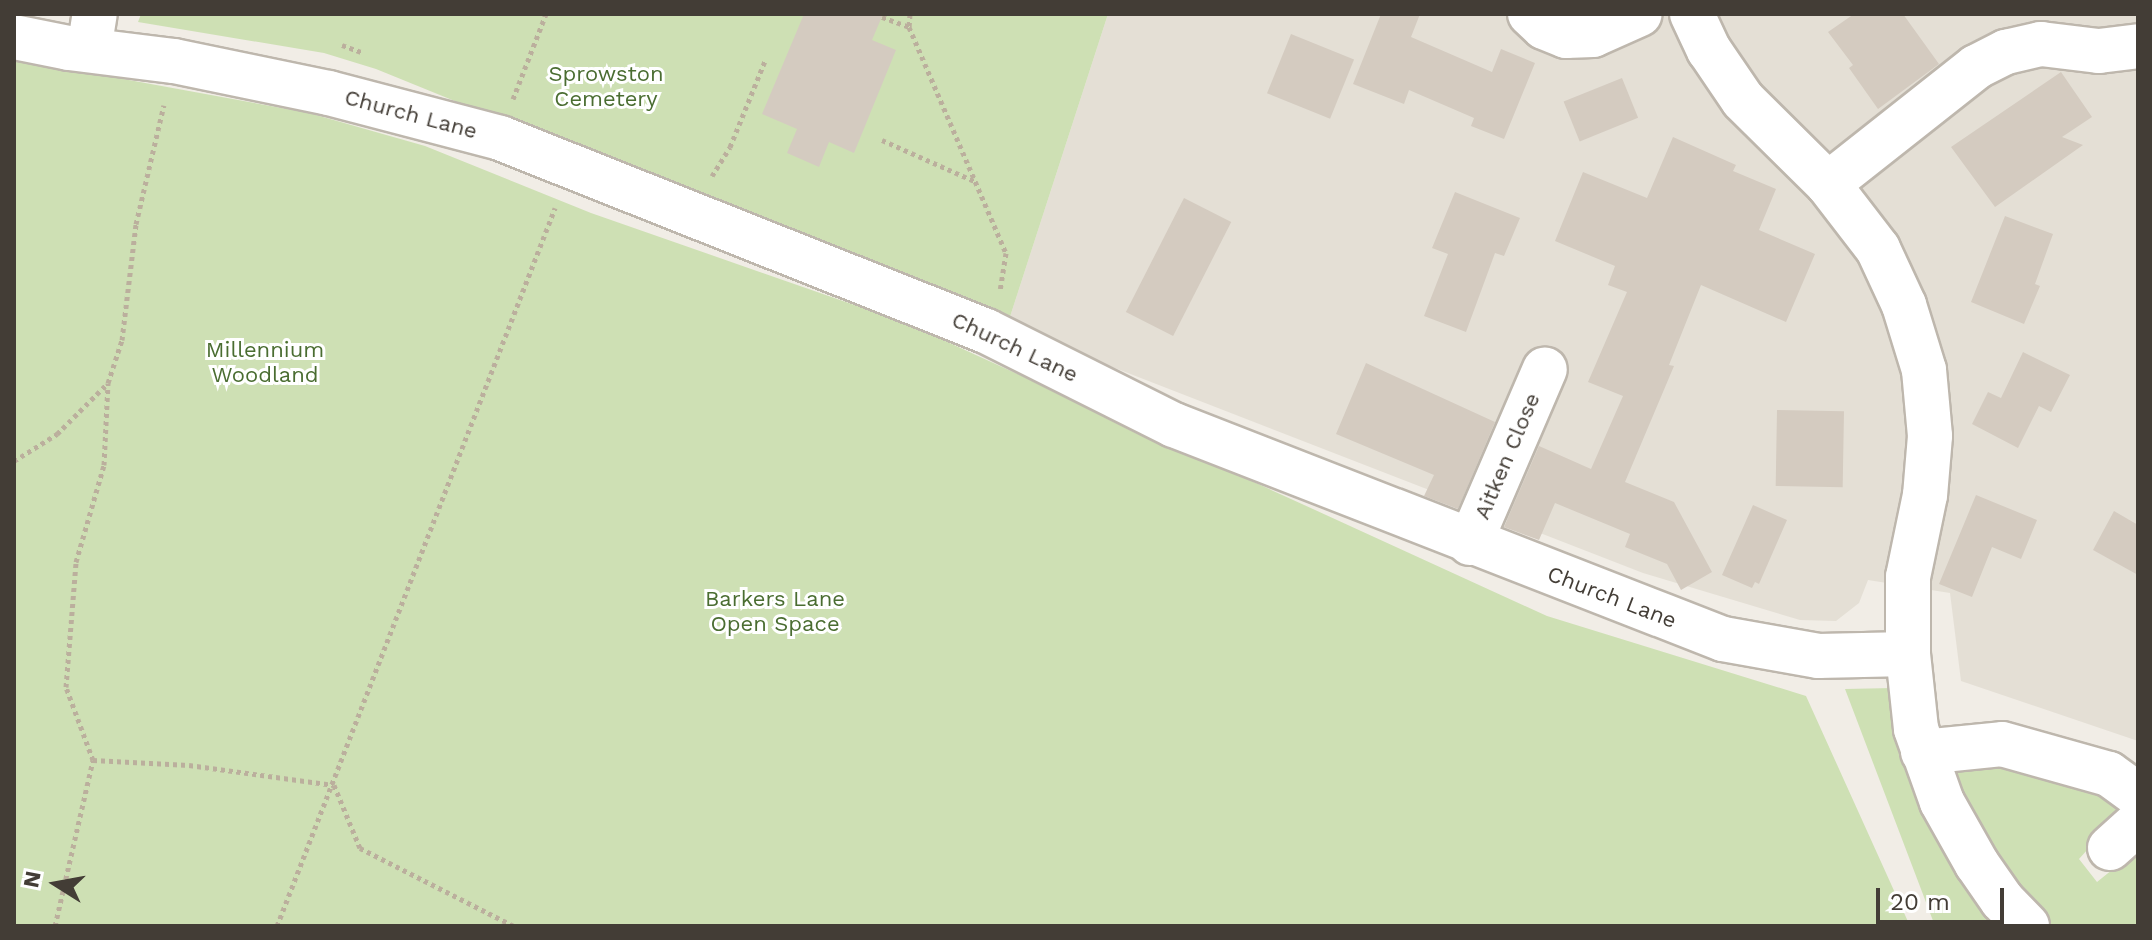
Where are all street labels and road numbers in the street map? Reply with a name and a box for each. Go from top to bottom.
street label: Church Lane [342,84,480,144]
street label: Church Lane [948,306,1082,388]
street label: Aitken Close [1469,389,1545,523]
street label: Church Lane [1544,560,1680,634]

